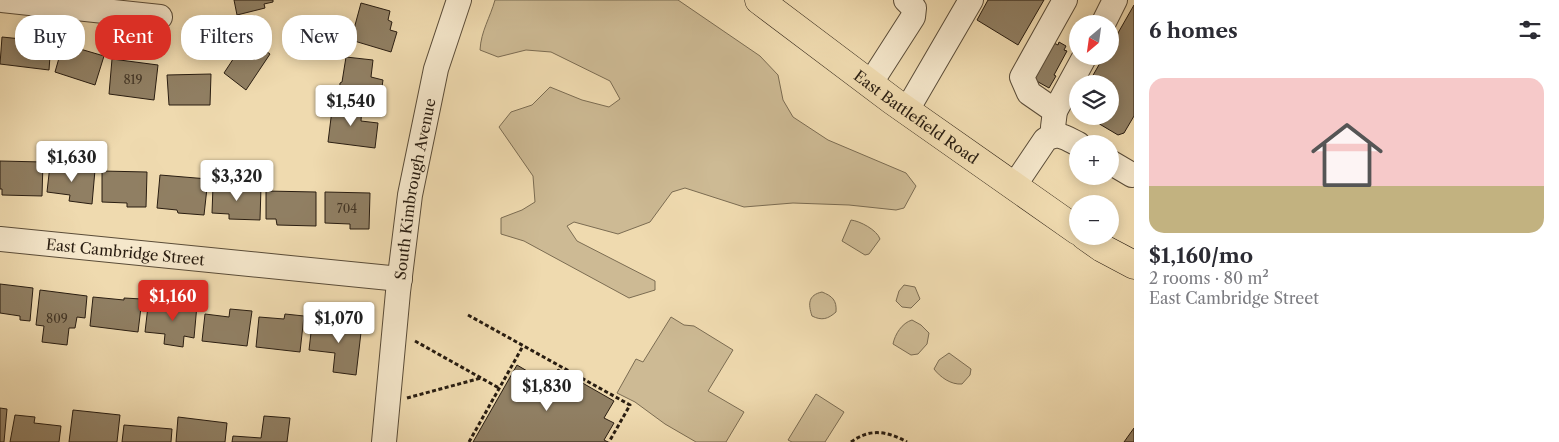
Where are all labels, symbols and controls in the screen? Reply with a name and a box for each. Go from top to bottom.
chip: Buy [15,15,85,60]
chip: Rent [95,15,171,60]
chip: Filters [181,15,272,60]
chip: New [282,15,357,60]
north arrow [1069,15,1119,65]
map controls [1069,15,1119,245]
icon: filters [1516,16,1544,44]
text: 6 homes [1149,18,1238,43]
street label: East Battlefield Road [850,66,982,168]
house number: 819 [123,72,143,87]
button: layers [1069,75,1119,125]
pin: $1,540 [310,84,392,127]
text: $1,540 [326,91,376,111]
street label: South Kimbrough Avenue [390,96,439,281]
icon: home [1302,110,1392,200]
button: + [1069,135,1119,185]
pin: $1,630 [31,140,113,183]
text: $1,630 [47,147,97,167]
pin: $3,320 [196,160,278,202]
text: $3,320 [211,166,263,186]
button: − [1069,195,1119,245]
house number: 704 [337,201,357,216]
street label: East Cambridge Street [45,234,206,269]
text: $1,160/mo [1149,243,1253,268]
text: 2 rooms · 80 m² [1149,268,1269,288]
pin: $1,160 [132,280,214,322]
text: $1,160 [149,286,197,306]
text: East Cambridge Street [1149,288,1319,308]
pin: $1,070 [298,302,380,344]
text: $1,070 [314,308,364,328]
house number: 809 [46,311,68,326]
pin: $1,830 [506,370,588,412]
text: $1,830 [522,376,572,396]

